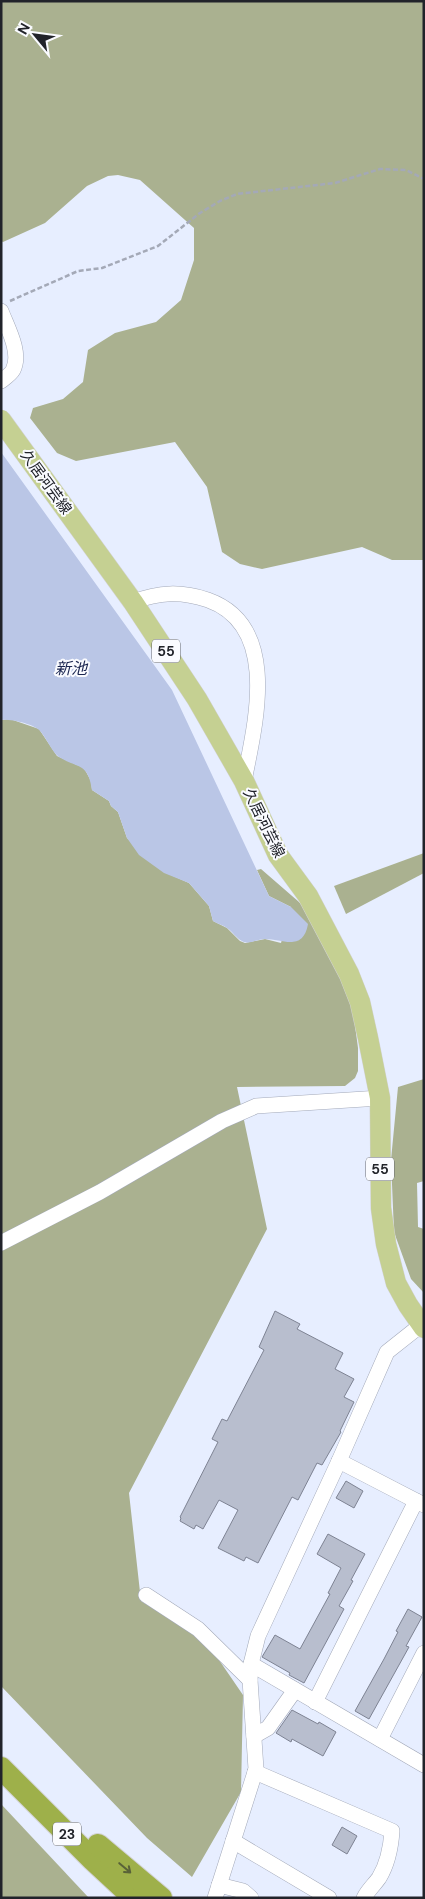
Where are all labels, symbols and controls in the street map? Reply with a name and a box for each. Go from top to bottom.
north arrow [10,10,60,60]
text: N [13,20,34,38]
street label: 久居河芸線 [16,446,76,518]
road number: 55 [152,640,180,662]
water label: 新池 [55,658,89,679]
street label: 久居河芸線 [239,785,289,861]
road number: 55 [366,1158,394,1180]
road number: 23 [53,1822,81,1846]
one-way arrow [119,1862,132,1874]

